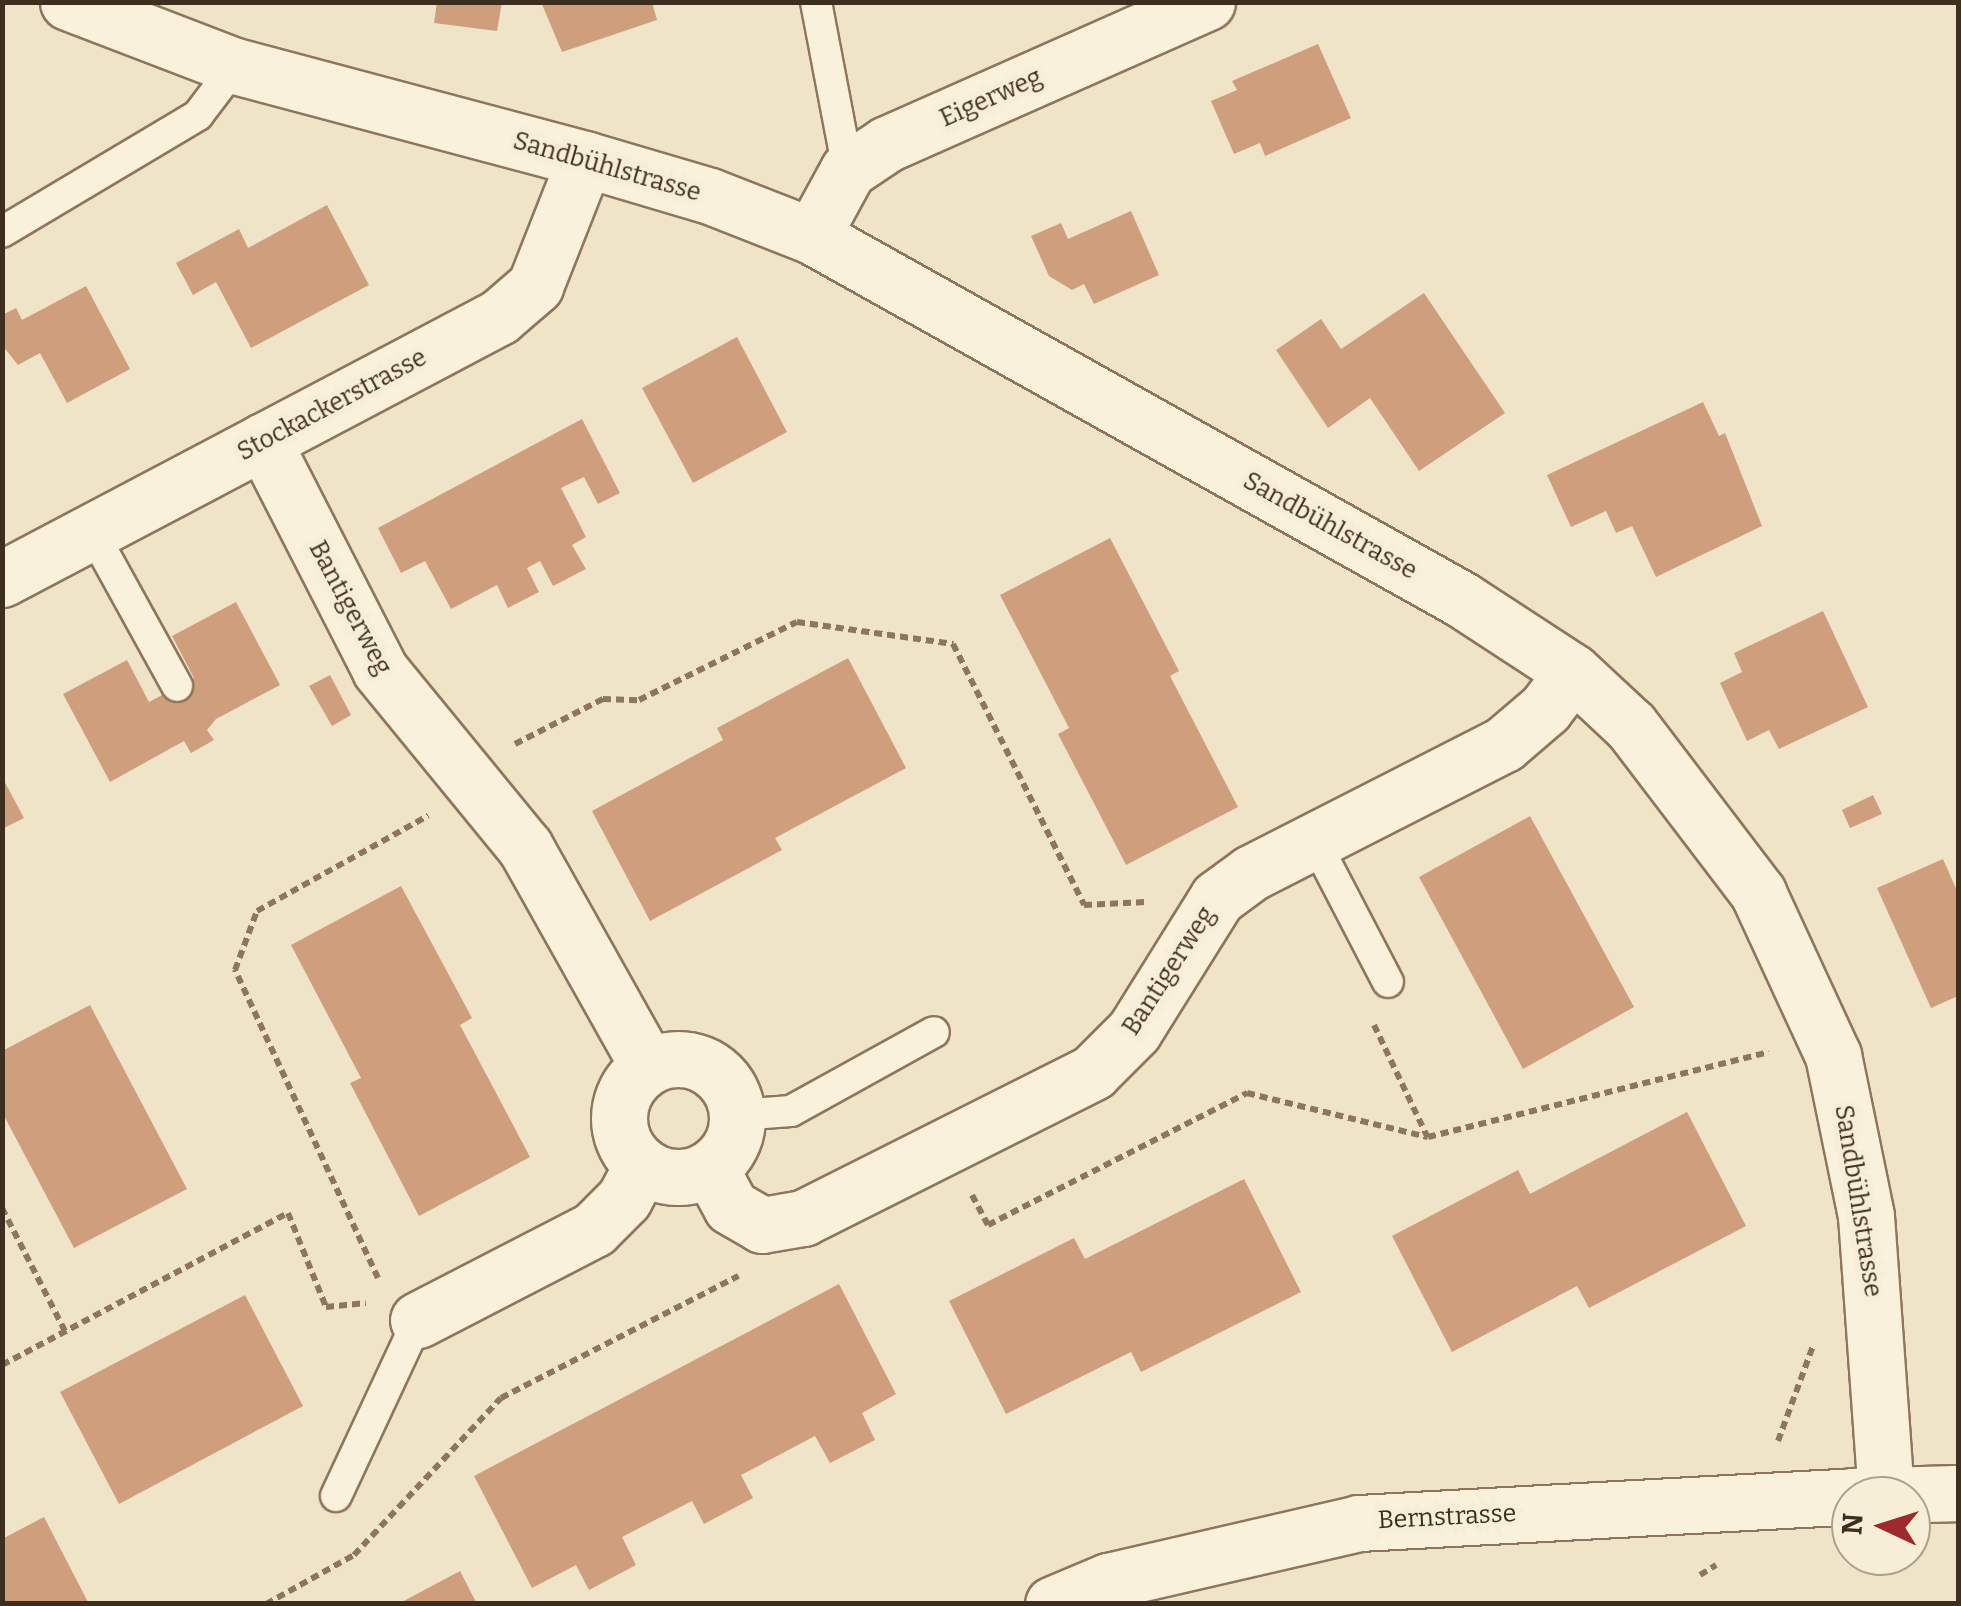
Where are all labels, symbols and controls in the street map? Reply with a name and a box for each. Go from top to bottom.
street label: Eigerweg [935,62,1047,134]
street label: Sandbühlstrasse [510,126,704,208]
street label: Stockackerstrasse [232,343,432,467]
street label: Sandbühlstrasse [1238,466,1422,586]
street label: Bantigerweg [302,536,398,680]
street label: Bantigerweg [1116,901,1222,1041]
street label: Sandbühlstrasse [1828,1103,1888,1299]
north arrow [1831,1476,1931,1576]
street label: Bernstrasse [1377,1498,1517,1536]
text: N [1835,1512,1870,1536]

